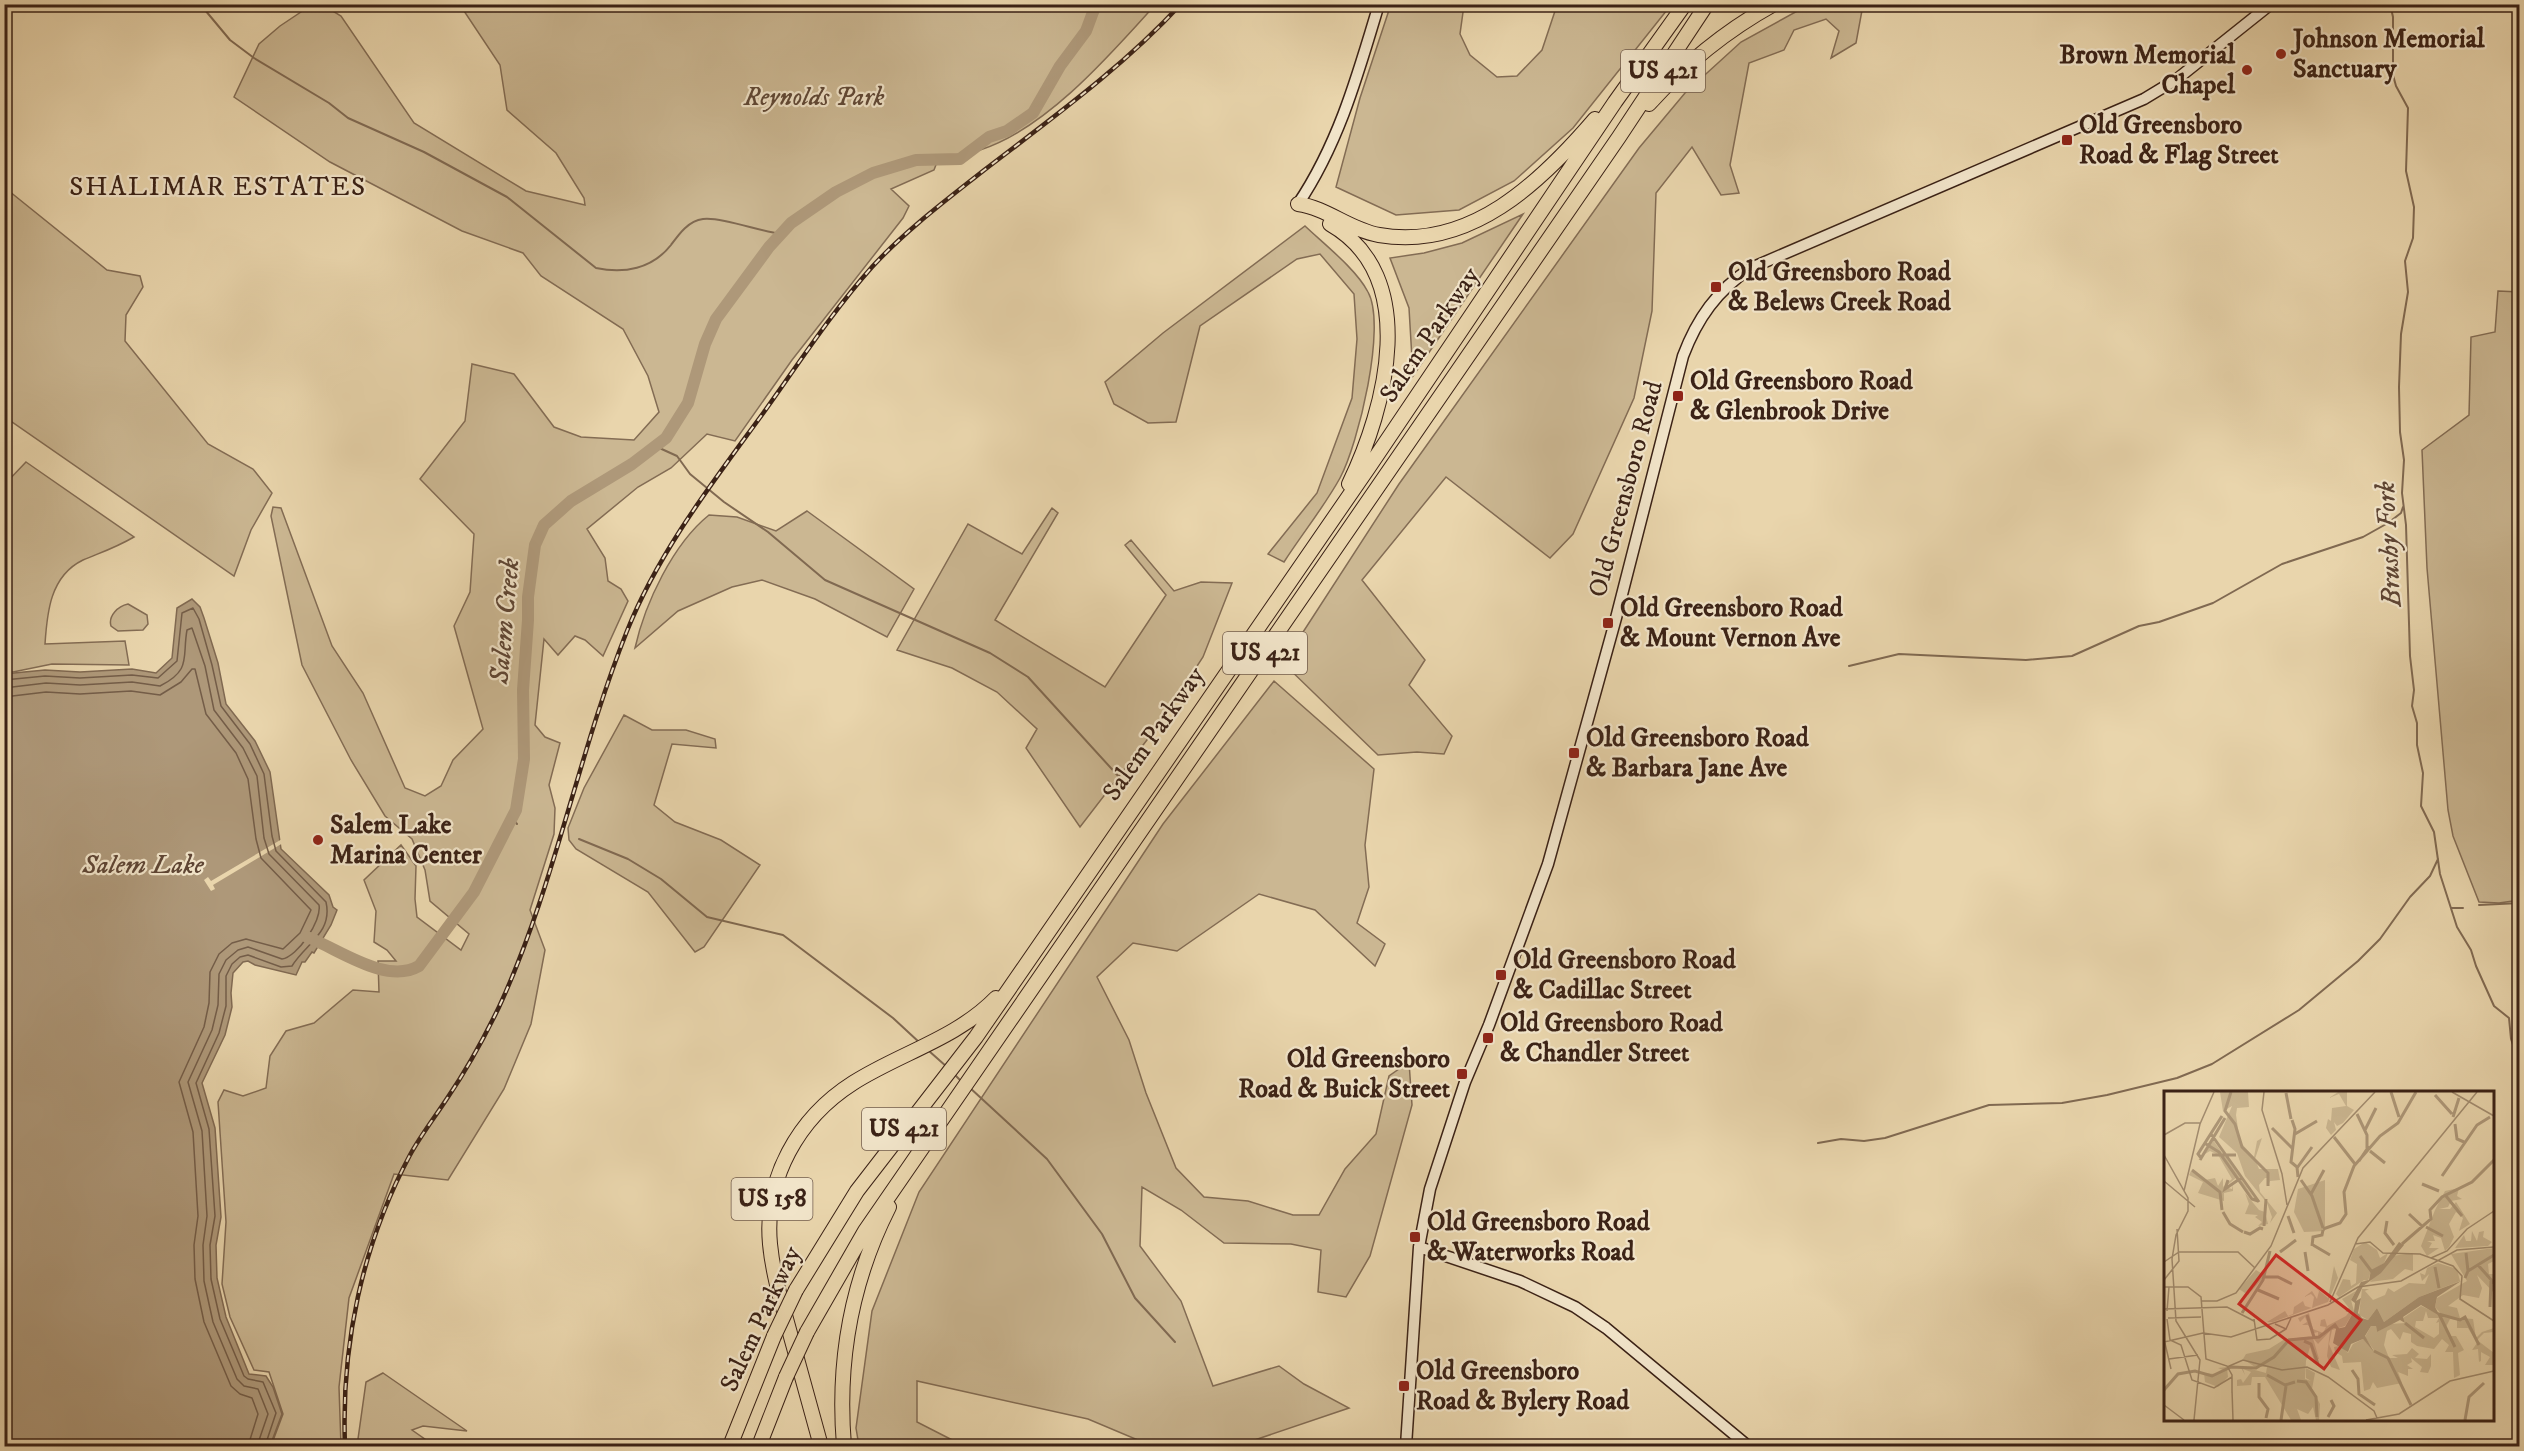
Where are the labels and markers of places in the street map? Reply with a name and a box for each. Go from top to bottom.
place label: Johnson Memorial Sanctuary [2290,23,2486,86]
place label: Brown Memorial Chapel [2059,39,2236,102]
marker: Johnson Memorial Sanctuary [2274,47,2288,61]
marker: Brown Memorial Chapel [2240,63,2254,77]
place label: Old Greensboro Road & Flag Street [2079,109,2279,172]
marker: Old Greensboro Road & Flag Street [2060,133,2074,147]
place label: Old Greensboro Road & Belews Creek Road [1728,256,1952,319]
marker: Old Greensboro Road & Belews Creek Road [1709,280,1723,294]
place label: Old Greensboro Road & Glenbrook Drive [1690,365,1914,428]
marker: Old Greensboro Road & Glenbrook Drive [1671,389,1685,403]
place label: Old Greensboro Road & Mount Vernon Ave [1620,592,1844,655]
marker: Old Greensboro Road & Mount Vernon Ave [1601,616,1615,630]
place label: Old Greensboro Road & Barbara Jane Ave [1586,722,1810,785]
marker: Old Greensboro Road & Barbara Jane Ave [1567,746,1581,760]
place label: Salem Lake Marina Center [330,809,482,872]
marker: Salem Lake Marina Center [311,833,325,847]
place label: Old Greensboro Road & Cadillac Street [1513,944,1737,1007]
marker: Old Greensboro Road & Cadillac Street [1494,968,1508,982]
place label: Old Greensboro Road & Chandler Street [1500,1007,1724,1070]
marker: Old Greensboro Road & Chandler Street [1481,1031,1495,1045]
place label: Old Greensboro Road & Buick Street [1238,1043,1451,1106]
marker: Old Greensboro Road & Buick Street [1455,1067,1469,1081]
place label: Old Greensboro Road & Waterworks Road [1427,1206,1651,1269]
marker: Old Greensboro Road & Waterworks Road [1408,1230,1422,1244]
place label: Old Greensboro Road & Bylery Road [1416,1355,1630,1418]
marker: Old Greensboro Road & Bylery Road [1397,1379,1411,1393]

